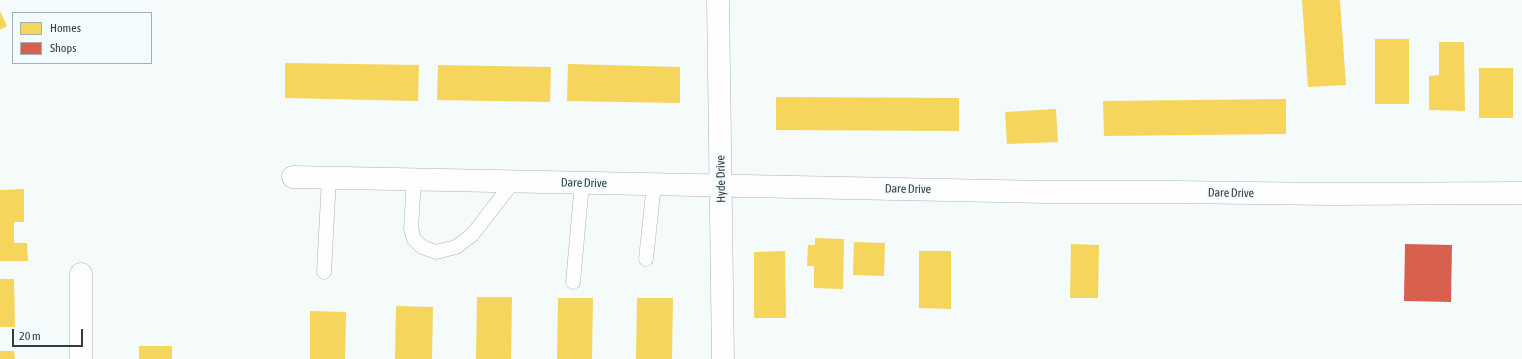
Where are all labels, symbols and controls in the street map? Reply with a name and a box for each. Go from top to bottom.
legend [12,12,152,64]
text: Homes [50,21,81,35]
text: Shops [50,41,76,55]
street label: Hyde Drive [713,155,729,203]
street label: Dare Drive [561,175,607,191]
street label: Dare Drive [885,181,931,197]
street label: Dare Drive [1208,185,1254,201]
scale bar [14,321,85,347]
text: 20 m [19,329,41,343]

